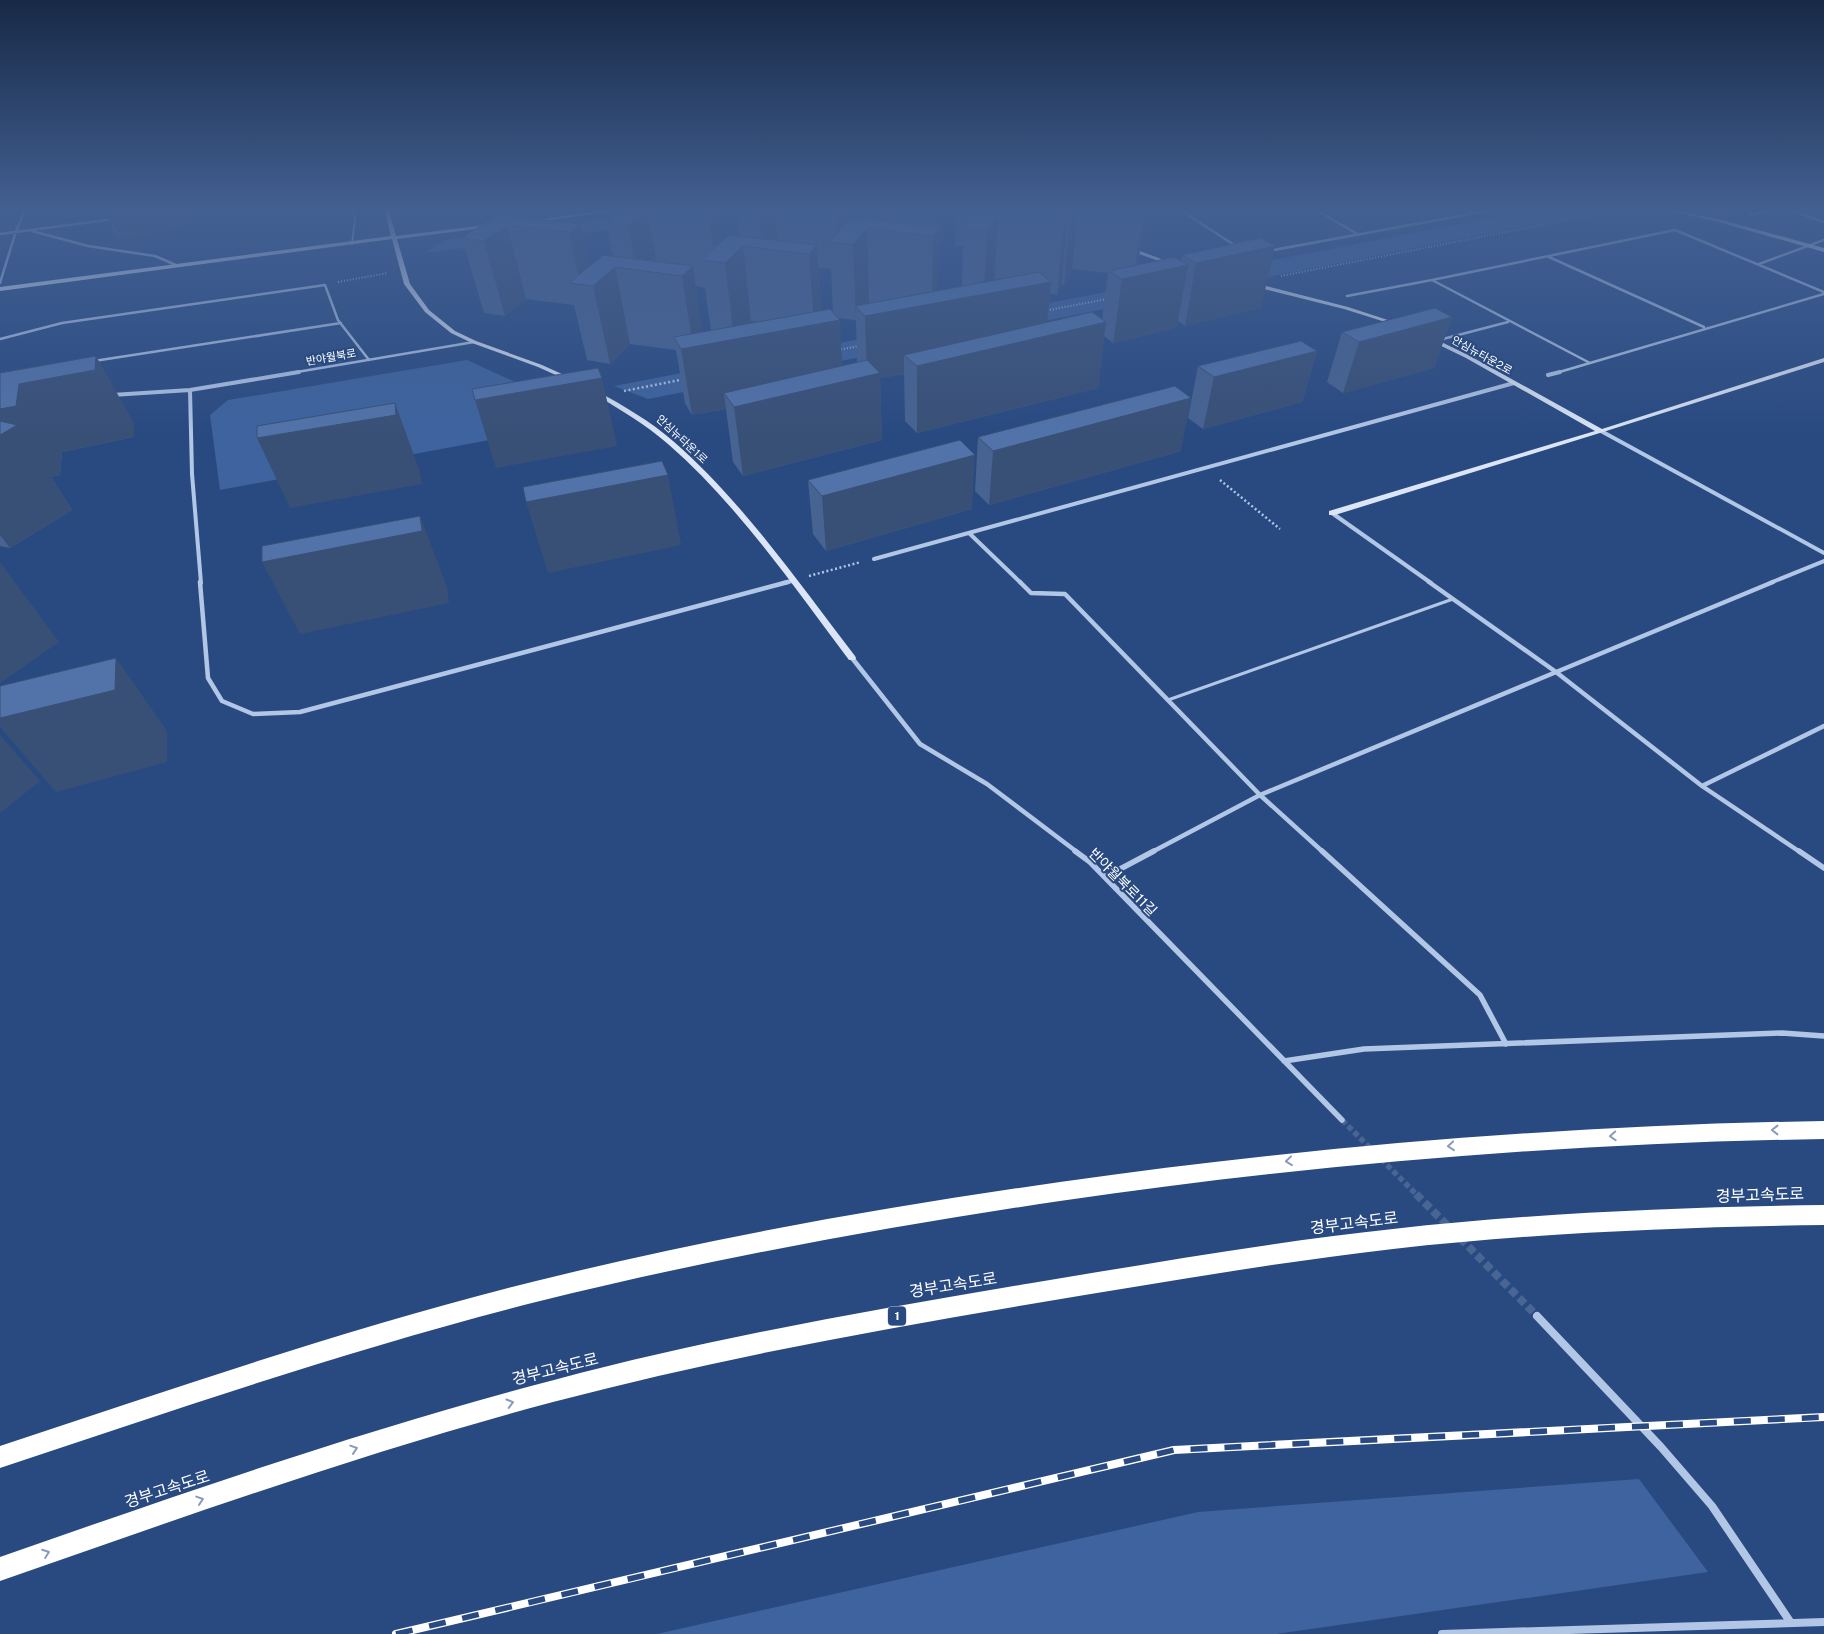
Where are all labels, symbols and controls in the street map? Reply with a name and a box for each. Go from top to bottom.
street label: 안심뉴타운2로 [1450,333,1514,377]
street label: 반야월북로 [305,347,357,367]
street label: 안심뉴타운1로 [654,412,710,466]
street label: 반야월북로11길 [1086,845,1160,919]
one-way arrow [1771,1125,1779,1135]
one-way arrow [1609,1131,1616,1141]
one-way arrow [1446,1140,1454,1151]
one-way arrow [1285,1155,1293,1166]
street label: 경부고속도로 [1716,1184,1805,1206]
street label: 경부고속도로 [1309,1208,1399,1238]
street label: 경부고속도로 [908,1269,998,1301]
road number: 1 [888,1306,906,1325]
street label: 경부고속도로 [510,1349,600,1389]
one-way arrow [505,1399,513,1409]
one-way arrow [349,1445,358,1455]
street label: 경부고속도로 [122,1466,212,1512]
one-way arrow [195,1496,203,1506]
one-way arrow [41,1549,50,1559]

